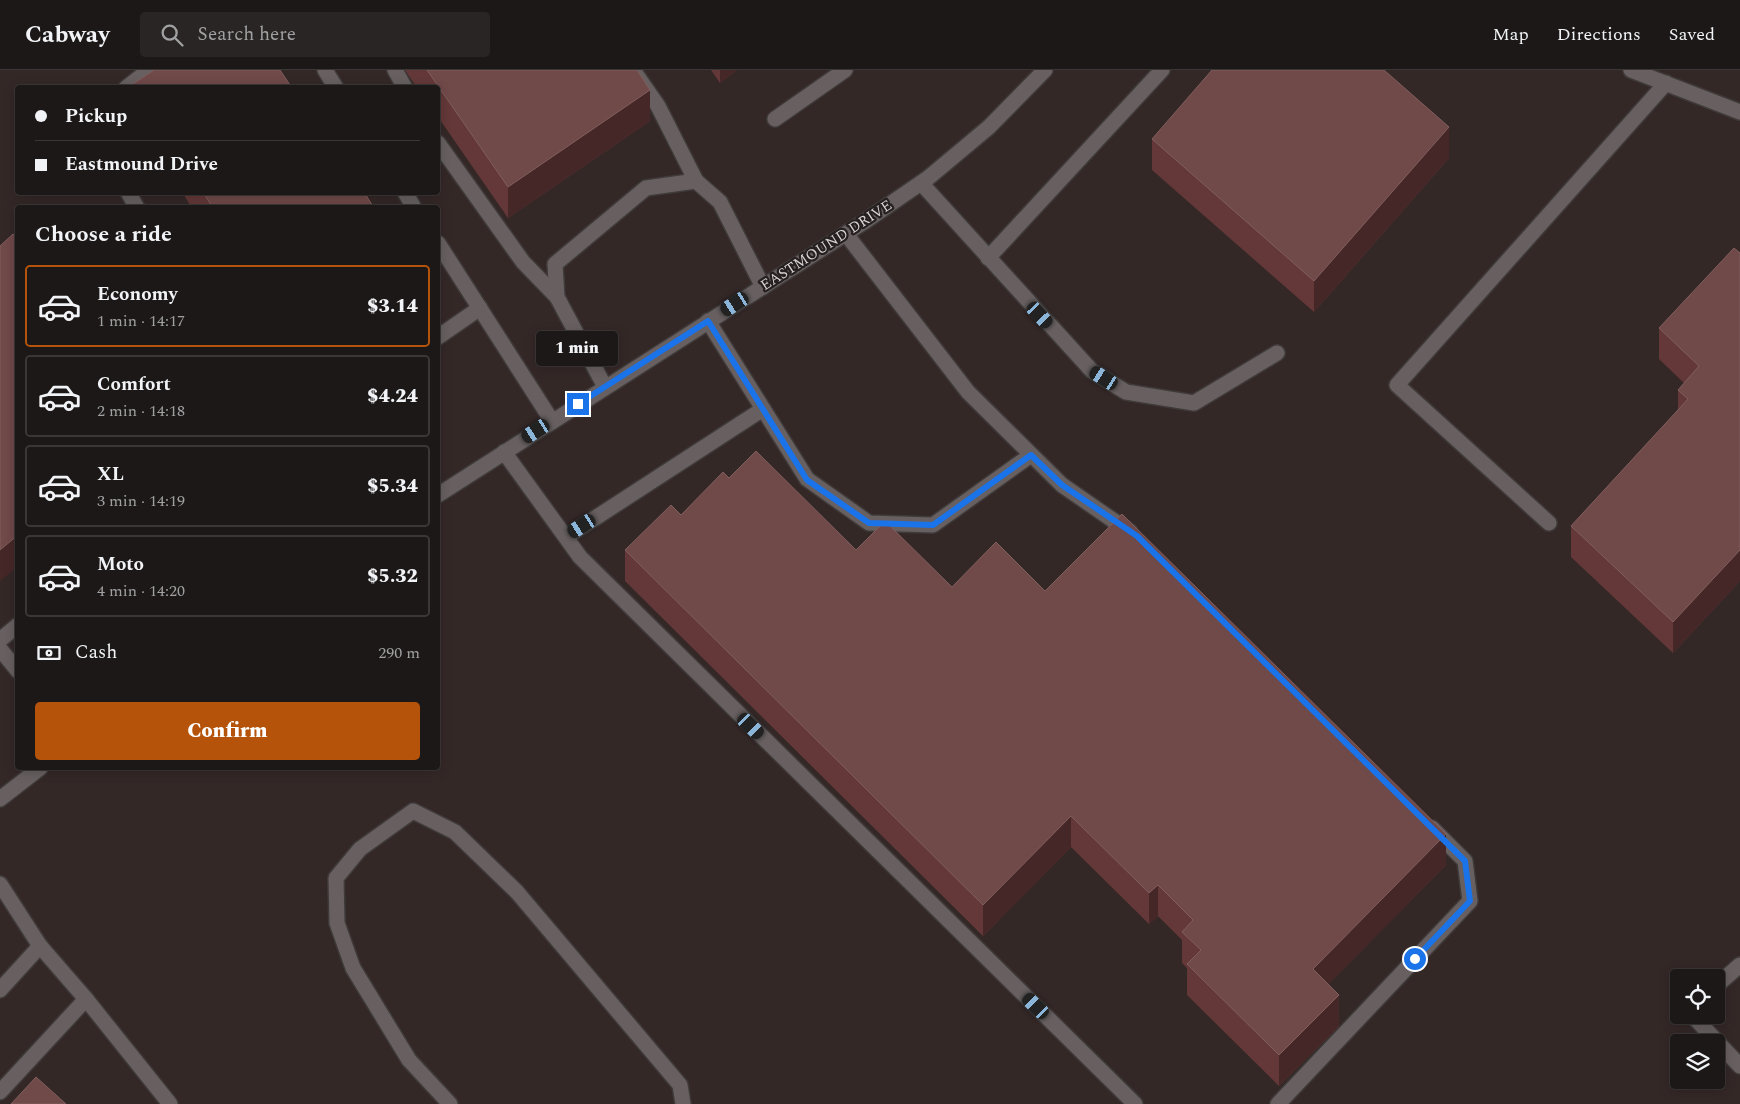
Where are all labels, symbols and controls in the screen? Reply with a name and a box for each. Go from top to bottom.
search box [140,12,490,57]
text: Cabway [25,17,110,53]
text: Search here [198,20,296,49]
icon: search [158,21,186,49]
text: Map [1493,21,1529,48]
text: Directions [1557,21,1641,48]
text: Saved [1669,21,1715,48]
text: Pickup [65,102,127,131]
text: Eastmound Drive [65,150,218,179]
street label: EASTMOUND DRIVE [756,194,897,297]
text: Choose a ride [35,218,172,251]
text: Economy [97,280,178,309]
icon: car [37,284,82,329]
car [718,290,751,318]
text: $3.14 [367,292,418,321]
car [1024,299,1055,331]
text: 1 min · 14:17 [97,309,185,333]
callout: 1 min [537,332,619,366]
text: 1 min [555,336,599,360]
car [1087,364,1120,392]
text: Comfort [97,370,171,399]
icon: car [37,374,82,419]
text: $4.24 [367,382,418,411]
route end [567,393,589,415]
text: 2 min · 14:18 [97,399,185,423]
car [519,417,552,445]
text: XL [97,460,124,489]
icon: car [37,464,82,509]
text: $5.34 [367,472,418,501]
text: 3 min · 14:19 [97,489,185,513]
car [565,512,598,540]
text: Moto [97,550,144,579]
icon: car [37,554,82,599]
text: $5.32 [367,562,418,591]
text: 4 min · 14:20 [97,579,185,603]
text: Cash [75,638,117,667]
icon: cash [35,639,63,667]
text: 290 m [378,641,420,665]
button: Confirm [35,702,420,760]
car [734,710,767,742]
route start [1404,948,1426,970]
map controls [1670,969,1725,1089]
button: locate [1670,969,1725,1024]
car [1019,990,1052,1022]
button: layers [1670,1034,1725,1089]

